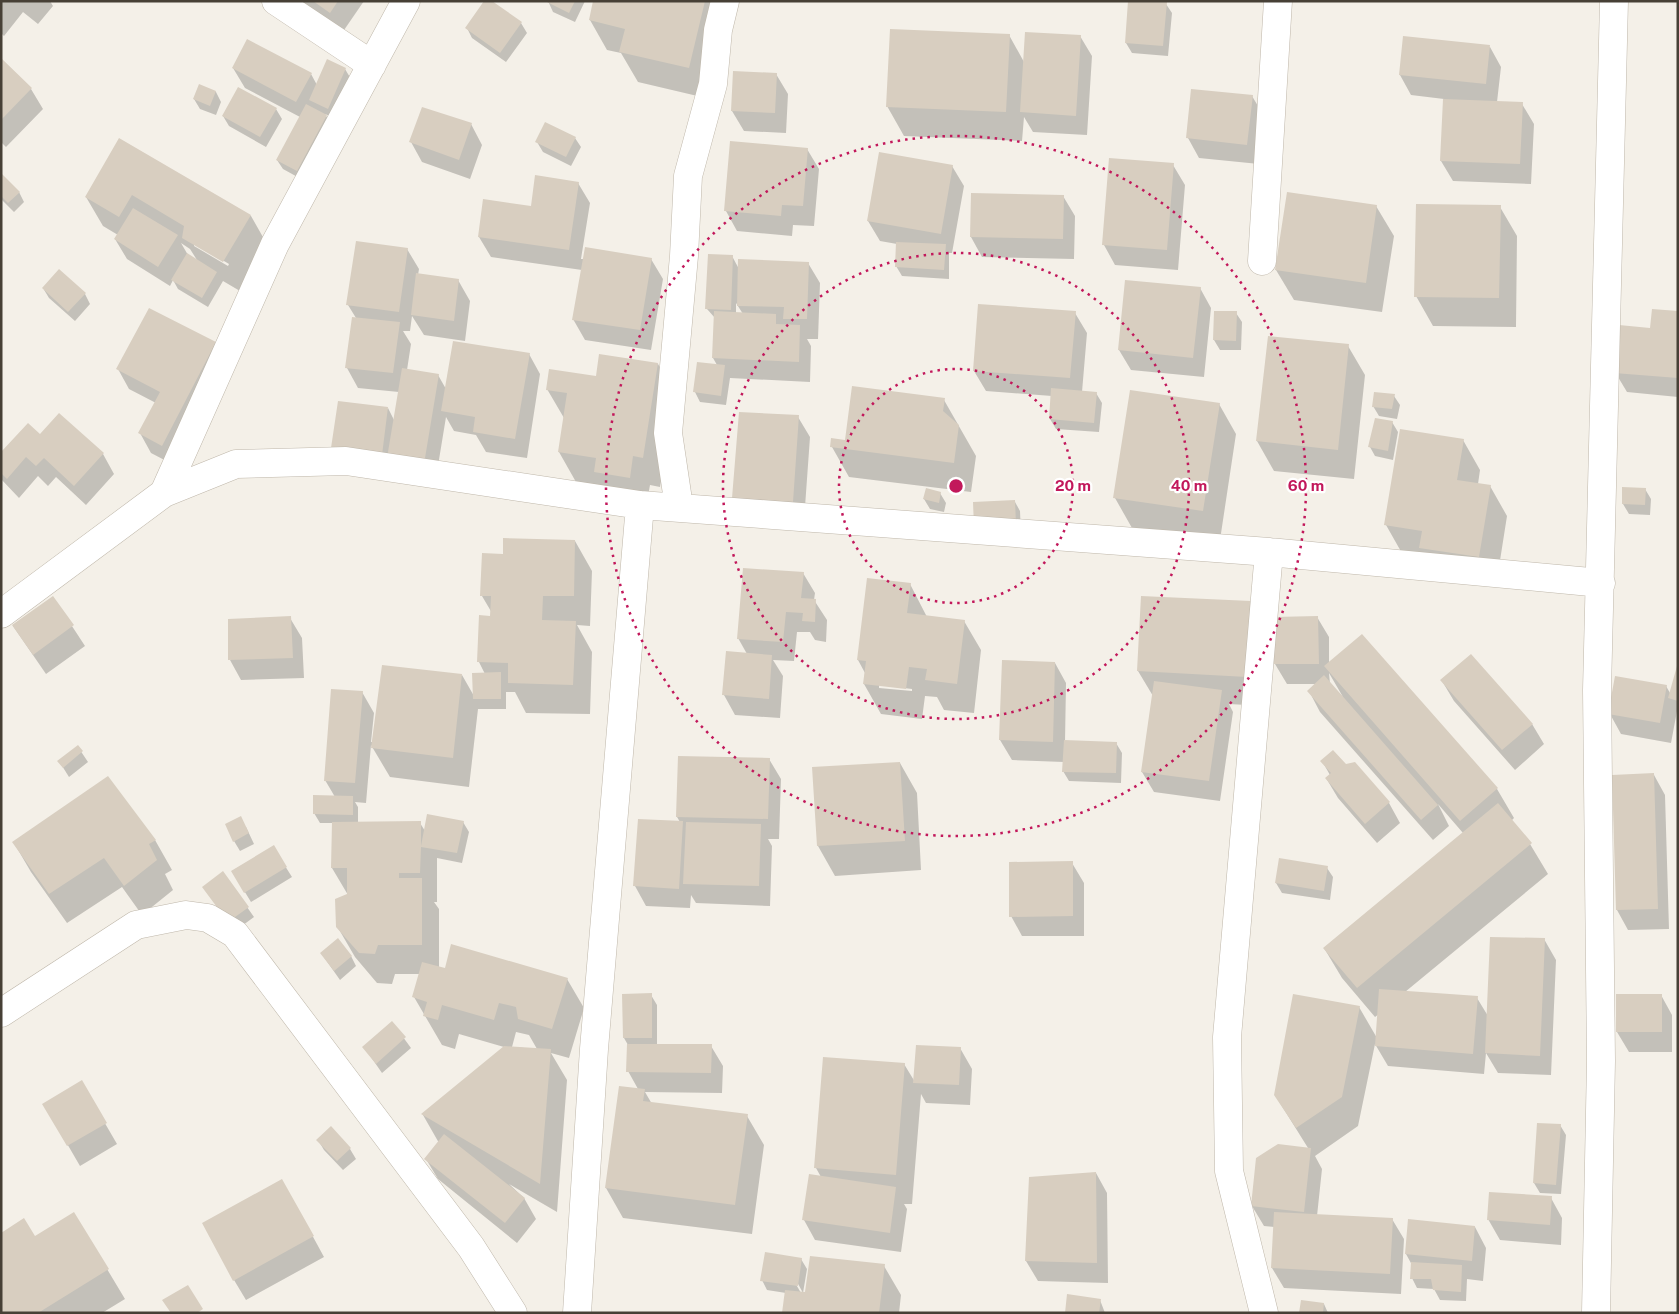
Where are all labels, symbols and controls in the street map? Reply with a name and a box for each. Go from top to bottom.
centre of rings [947,477,965,495]
text: 20 m [1055,477,1091,494]
text: 40 m [1171,477,1207,494]
text: 60 m [1288,477,1324,494]

